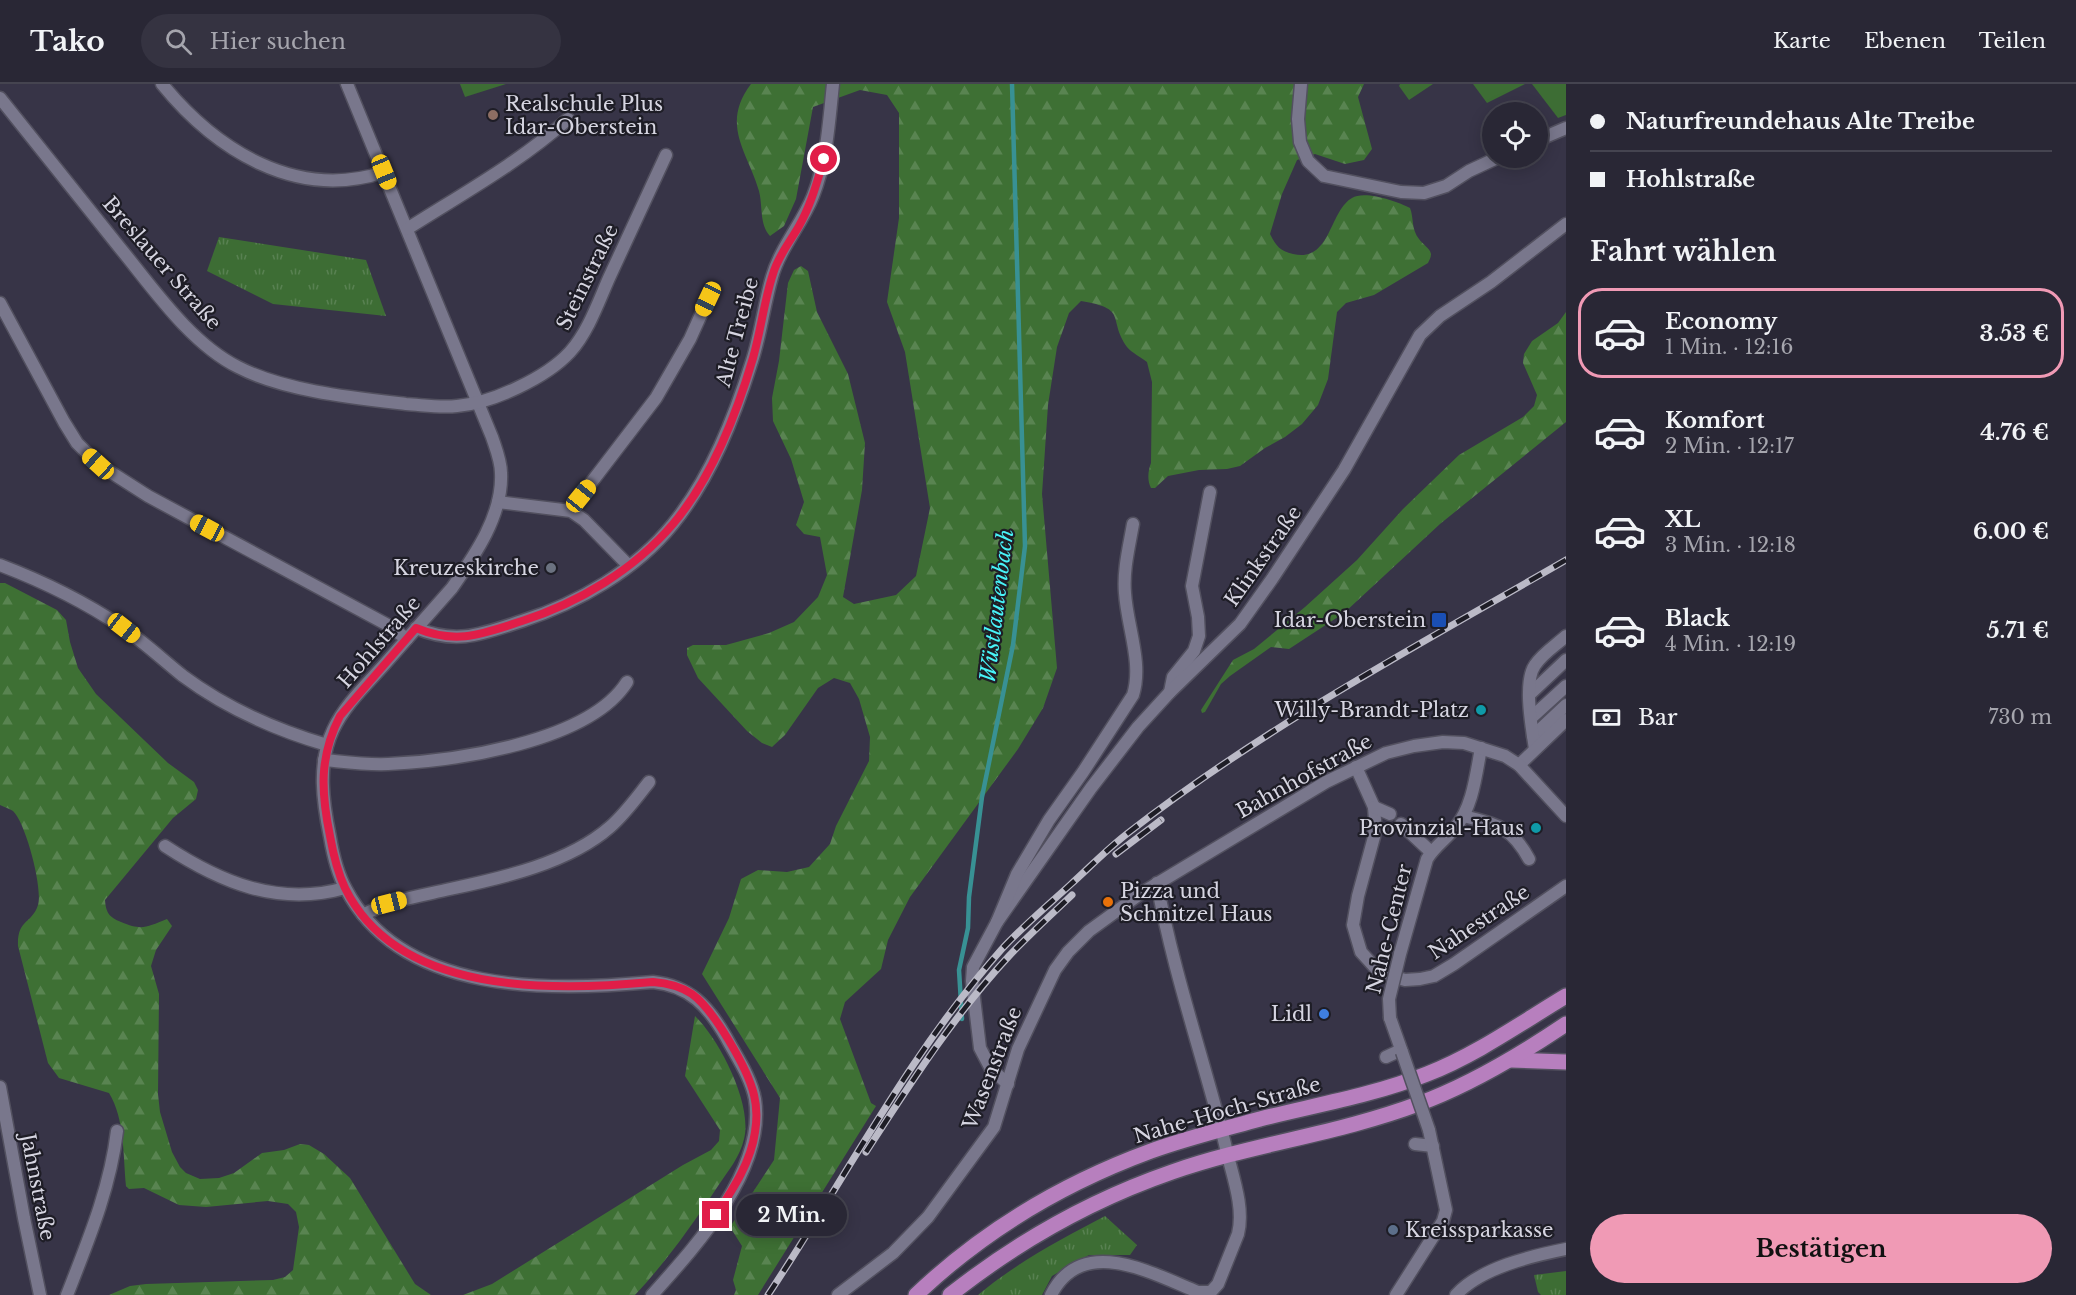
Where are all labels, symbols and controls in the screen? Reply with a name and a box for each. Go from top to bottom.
search box [141,14,561,68]
text: Tako [30,24,105,59]
icon: search [162,25,195,58]
text: Hier suchen [210,28,346,55]
text: Karte [1773,28,1831,54]
text: Ebenen [1864,28,1946,54]
text: Teilen [1979,28,2046,54]
place label: Realschule Plus Idar-Oberstein [505,92,663,139]
map controls [1482,102,1548,168]
button: locate [1482,102,1548,168]
marker: Realschule Plus Idar-Oberstein [486,108,500,122]
text: Naturfreundehaus Alte Treibe [1626,108,1975,135]
route start [810,145,837,172]
car [369,152,399,192]
text: Hohlstraße [1626,166,1755,193]
street label: Breslauer Straße [98,192,226,334]
street label: Steinstraße [551,220,623,334]
text: Fahrt wählen [1590,235,1776,268]
street label: Alte Treibe [711,274,763,391]
car [692,279,724,319]
icon: car [1593,306,1647,360]
text: Economy [1665,308,1777,335]
text: 3.53 € [1980,320,2049,347]
text: 1 Min. · 12:16 [1665,335,1793,359]
icon: car [1593,405,1647,459]
text: Komfort [1665,407,1765,434]
text: 4.76 € [1980,419,2049,446]
text: 2 Min. · 12:17 [1665,434,1794,458]
car [79,445,117,483]
car [563,476,599,516]
street label: Klinkstraße [1220,501,1306,611]
icon: car [1593,504,1647,558]
text: XL [1665,506,1700,533]
car [187,512,227,544]
text: 6.00 € [1973,518,2049,545]
water label: Wüstlautenbach [975,528,1019,684]
text: 3 Min. · 12:18 [1665,533,1796,557]
place label: Kreuzeskirche [393,556,539,580]
marker: Kreuzeskirche [544,561,558,575]
street label: Hohlstraße [333,591,425,693]
icon: car [1593,603,1647,657]
text: Black [1665,605,1730,632]
place label: Idar-Oberstein [1274,608,1426,632]
car [104,610,144,646]
marker: Idar-Oberstein [1430,611,1448,629]
text: 5.71 € [1986,617,2049,644]
text: 4 Min. · 12:19 [1665,632,1796,656]
place label: Willy-Brandt-Platz [1274,698,1469,722]
icon: cash [1590,701,1623,734]
marker: Willy-Brandt-Platz [1474,703,1488,717]
text: Bar [1638,704,1678,731]
text: 730 m [1988,705,2052,729]
street label: Bahnhofstraße [1232,729,1376,823]
place label: Provinzial-Haus [1359,816,1524,840]
marker: Provinzial-Haus [1529,821,1543,835]
street label: Nahe-Center [1361,861,1417,996]
place label: Pizza und Schnitzel Haus [1120,879,1272,926]
street label: Nahestraße [1424,880,1534,964]
car [369,890,409,916]
marker: Pizza und Schnitzel Haus [1101,895,1115,909]
place label: Lidl [1271,1002,1312,1026]
street label: Wasenstraße [957,1003,1026,1134]
marker: Lidl [1317,1007,1331,1021]
street label: Nahe-Hoch-Straße [1131,1072,1323,1148]
street label: Jahnstraße [15,1129,60,1242]
callout: 2 Min. [737,1194,848,1236]
route end [702,1201,729,1228]
text: 2 Min. [757,1203,826,1227]
button: Bestätigen [1590,1214,2052,1283]
place label: Kreissparkasse [1405,1218,1554,1242]
marker: Kreissparkasse [1386,1223,1400,1237]

